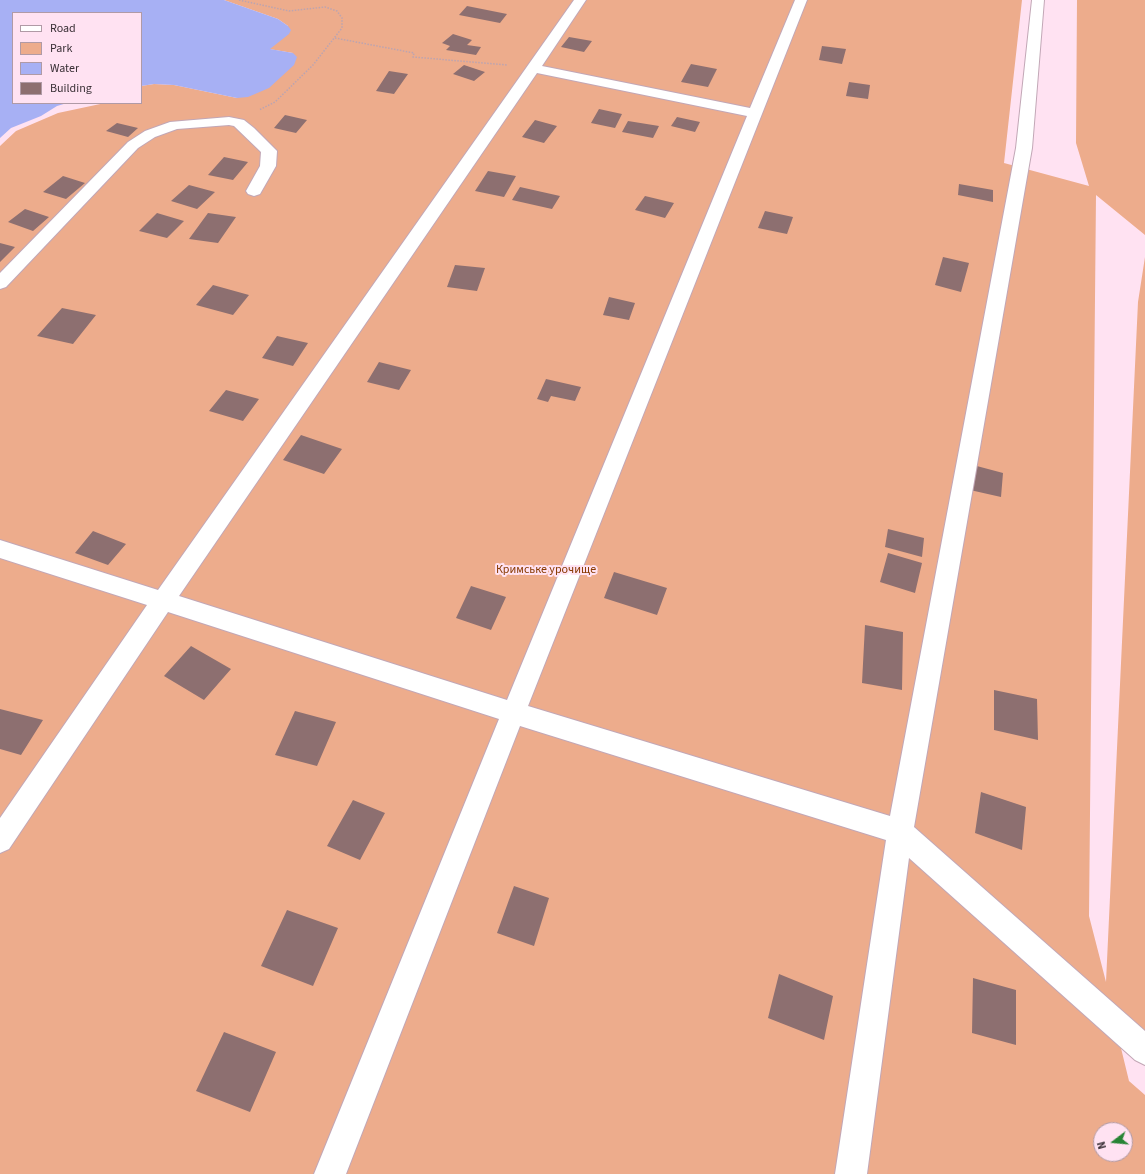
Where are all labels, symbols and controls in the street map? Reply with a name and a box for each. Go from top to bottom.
legend [12,12,142,104]
text: Road [50,20,76,37]
text: Park [50,40,72,57]
text: Water [50,60,79,77]
text: Building [50,80,92,97]
park label: Кримське урочище [496,563,596,577]
north arrow [1093,1122,1133,1162]
text: N [1094,1140,1110,1151]

